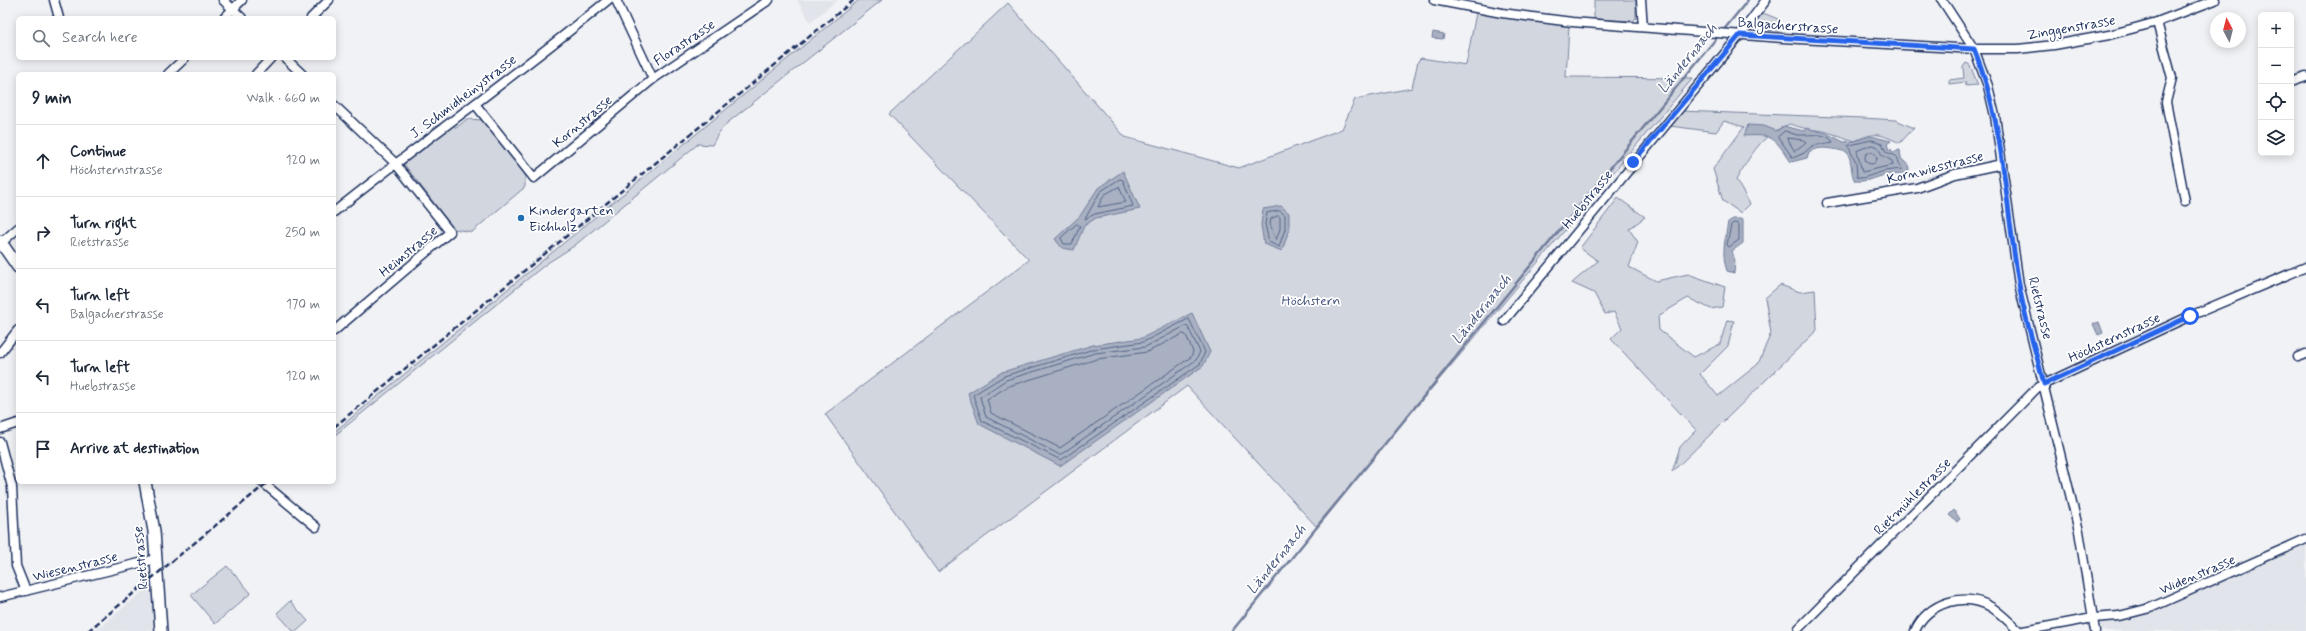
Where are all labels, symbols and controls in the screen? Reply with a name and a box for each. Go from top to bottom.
street label: Zinggenstrasse [2026,11,2117,46]
north arrow [2210,12,2246,48]
map controls [2258,12,2294,156]
button: + [2258,12,2294,48]
street label: Balgacherstrasse [1737,13,1839,39]
search box [16,16,336,60]
street label: Florastrasse [650,16,719,70]
water label: Ländernaach [1653,19,1722,98]
icon: search [30,27,52,49]
text: Search here [62,28,138,48]
button: − [2258,48,2294,84]
street label: J. Schmidheinystrasse [407,51,520,143]
button: locate [2258,84,2294,120]
text: 9 min [32,87,72,109]
text: Walk · 660 m [246,90,320,107]
street label: Kornstrasse [549,91,616,152]
button: layers [2258,120,2294,156]
text: Continue [70,142,126,162]
street label: Kornwiesstrasse [1885,147,1985,189]
icon: ahead [32,150,54,172]
text: 120 m [286,152,320,169]
route end [1624,153,1642,171]
text: Höchsternstrasse [70,162,163,179]
street label: Huebstrasse [1558,166,1617,233]
place label: Kindergarten Eichholz [529,202,614,236]
marker: Kindergarten Eichholz [516,213,526,223]
text: Turn right [70,214,137,234]
icon: right [32,222,54,244]
street label: Heimstrasse [376,222,442,281]
text: 250 m [285,224,320,241]
text: Rietstrasse [70,234,129,251]
water label: Ländernaach [1447,270,1516,349]
street label: Rietstrasse [2024,275,2056,341]
text: Turn left [70,286,130,306]
park label: Höchstern [1282,292,1340,310]
icon: left [32,294,54,316]
text: 170 m [286,296,320,313]
text: Balgacherstrasse [70,306,164,323]
route start [2181,307,2199,325]
street label: Höchsternstrasse [2065,309,2163,367]
text: Turn left [70,358,130,378]
icon: left [32,366,54,388]
text: 120 m [286,368,320,385]
text: Huebstrasse [70,378,136,395]
icon: arrive [32,438,54,460]
text: Arrive at destination [70,439,199,459]
street label: Rietmühlestrasse [1870,454,1955,539]
water label: Ländernaach [1242,520,1311,599]
street label: Rietstrasse [129,525,153,590]
street label: Wiesenstrasse [31,548,120,586]
street label: Widenstrasse [2157,551,2238,599]

